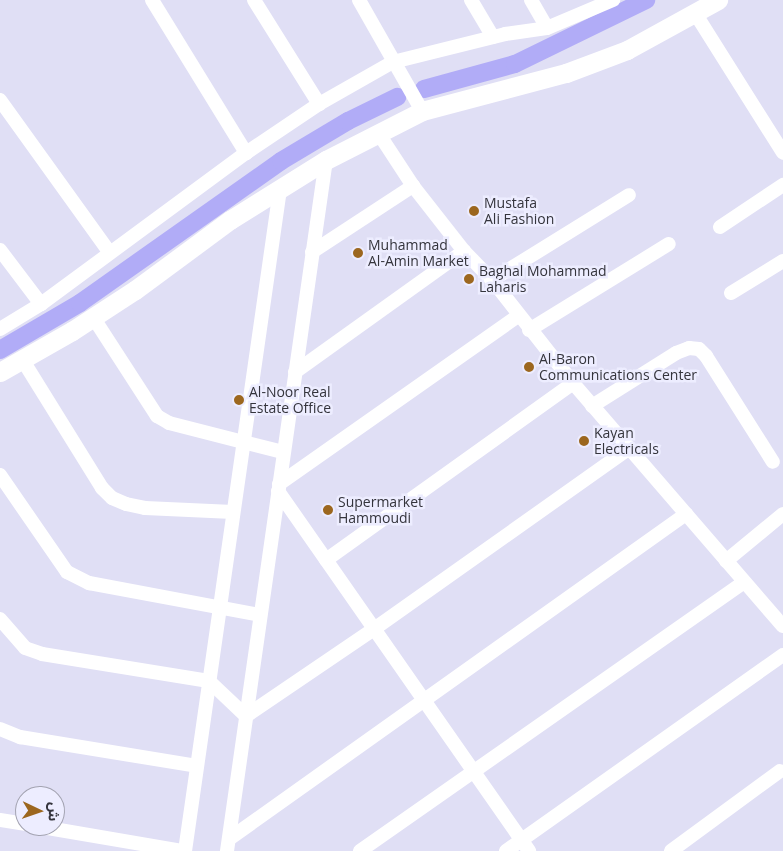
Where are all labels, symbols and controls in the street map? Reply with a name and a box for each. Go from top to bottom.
place label: Mustafa Ali Fashion [484,195,554,228]
marker: Mustafa Ali Fashion [468,205,480,217]
place label: Muhammad Al-Amin Market [368,237,469,270]
marker: Muhammad Al-Amin Market [352,247,364,259]
place label: Baghal Mohammad Laharis [479,263,607,296]
marker: Baghal Mohammad Laharis [463,273,475,285]
place label: Al-Baron Communications Center [539,351,697,384]
marker: Al-Baron Communications Center [523,361,535,373]
place label: Al-Noor Real Estate Office [249,384,331,417]
marker: Al-Noor Real Estate Office [233,394,245,406]
place label: Kayan Electricals [594,425,659,458]
marker: Kayan Electricals [578,435,590,447]
place label: Supermarket Hammoudi [338,494,423,526]
marker: Supermarket Hammoudi [322,504,334,516]
north arrow [15,786,65,836]
text: ش [44,802,64,822]

